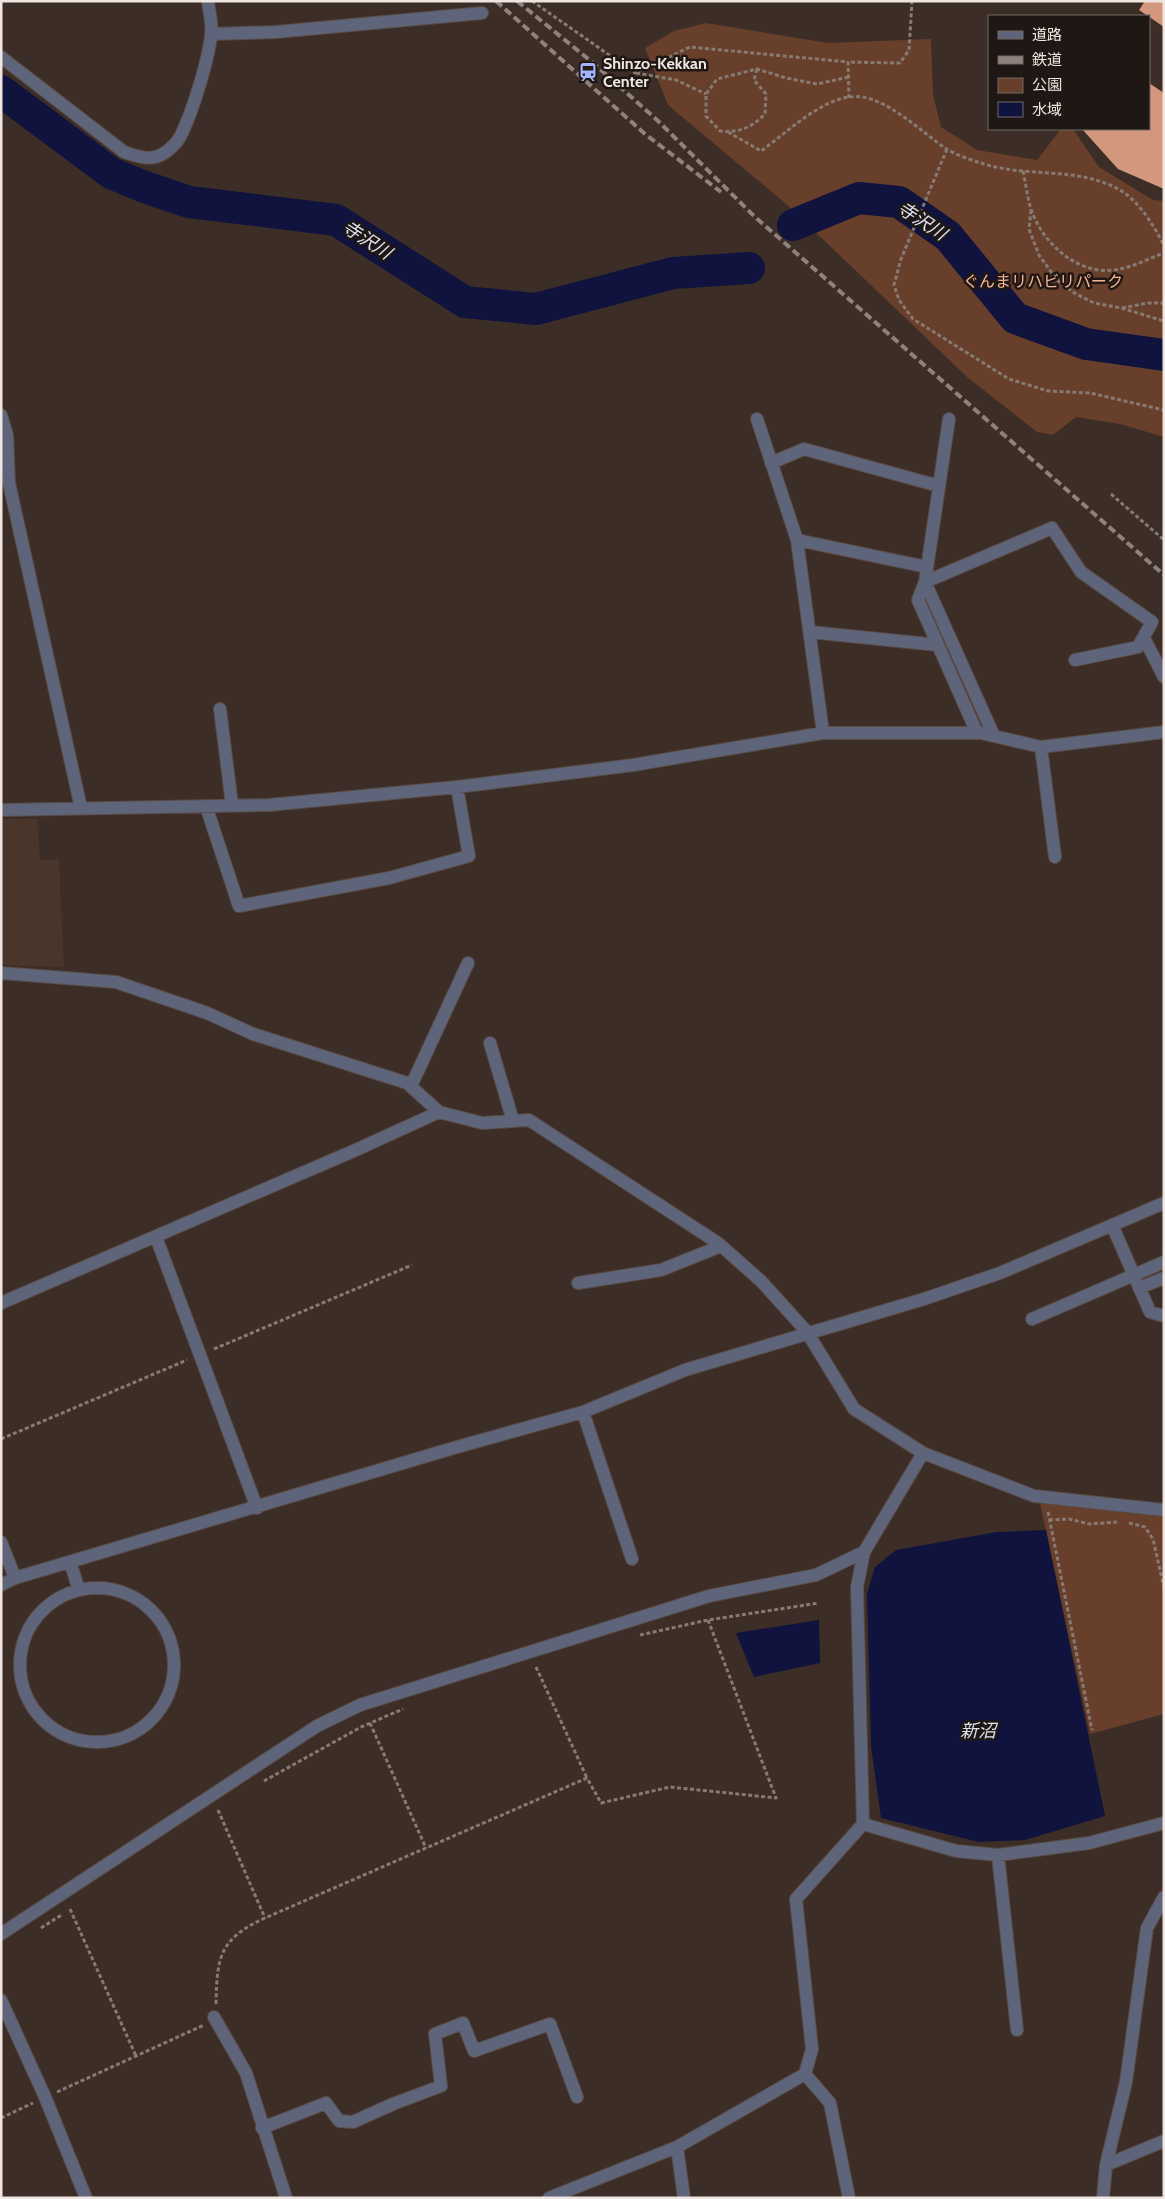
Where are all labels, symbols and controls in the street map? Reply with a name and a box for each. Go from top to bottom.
legend [988,15,1150,130]
text: 道路 [1032,26,1062,44]
text: 鉄道 [1032,51,1062,69]
place label: Shinzo-Kekkan Center [603,54,707,91]
station icon: Shinzo-Kekkan Center [577,61,599,83]
text: 公園 [1032,76,1062,94]
text: 水域 [1032,101,1062,119]
water label: 寺沢川 [893,197,952,246]
water label: 寺沢川 [338,216,397,265]
park label: ぐんまリハビリパーク [963,272,1123,291]
water label: 新沼 [960,1720,999,1742]

